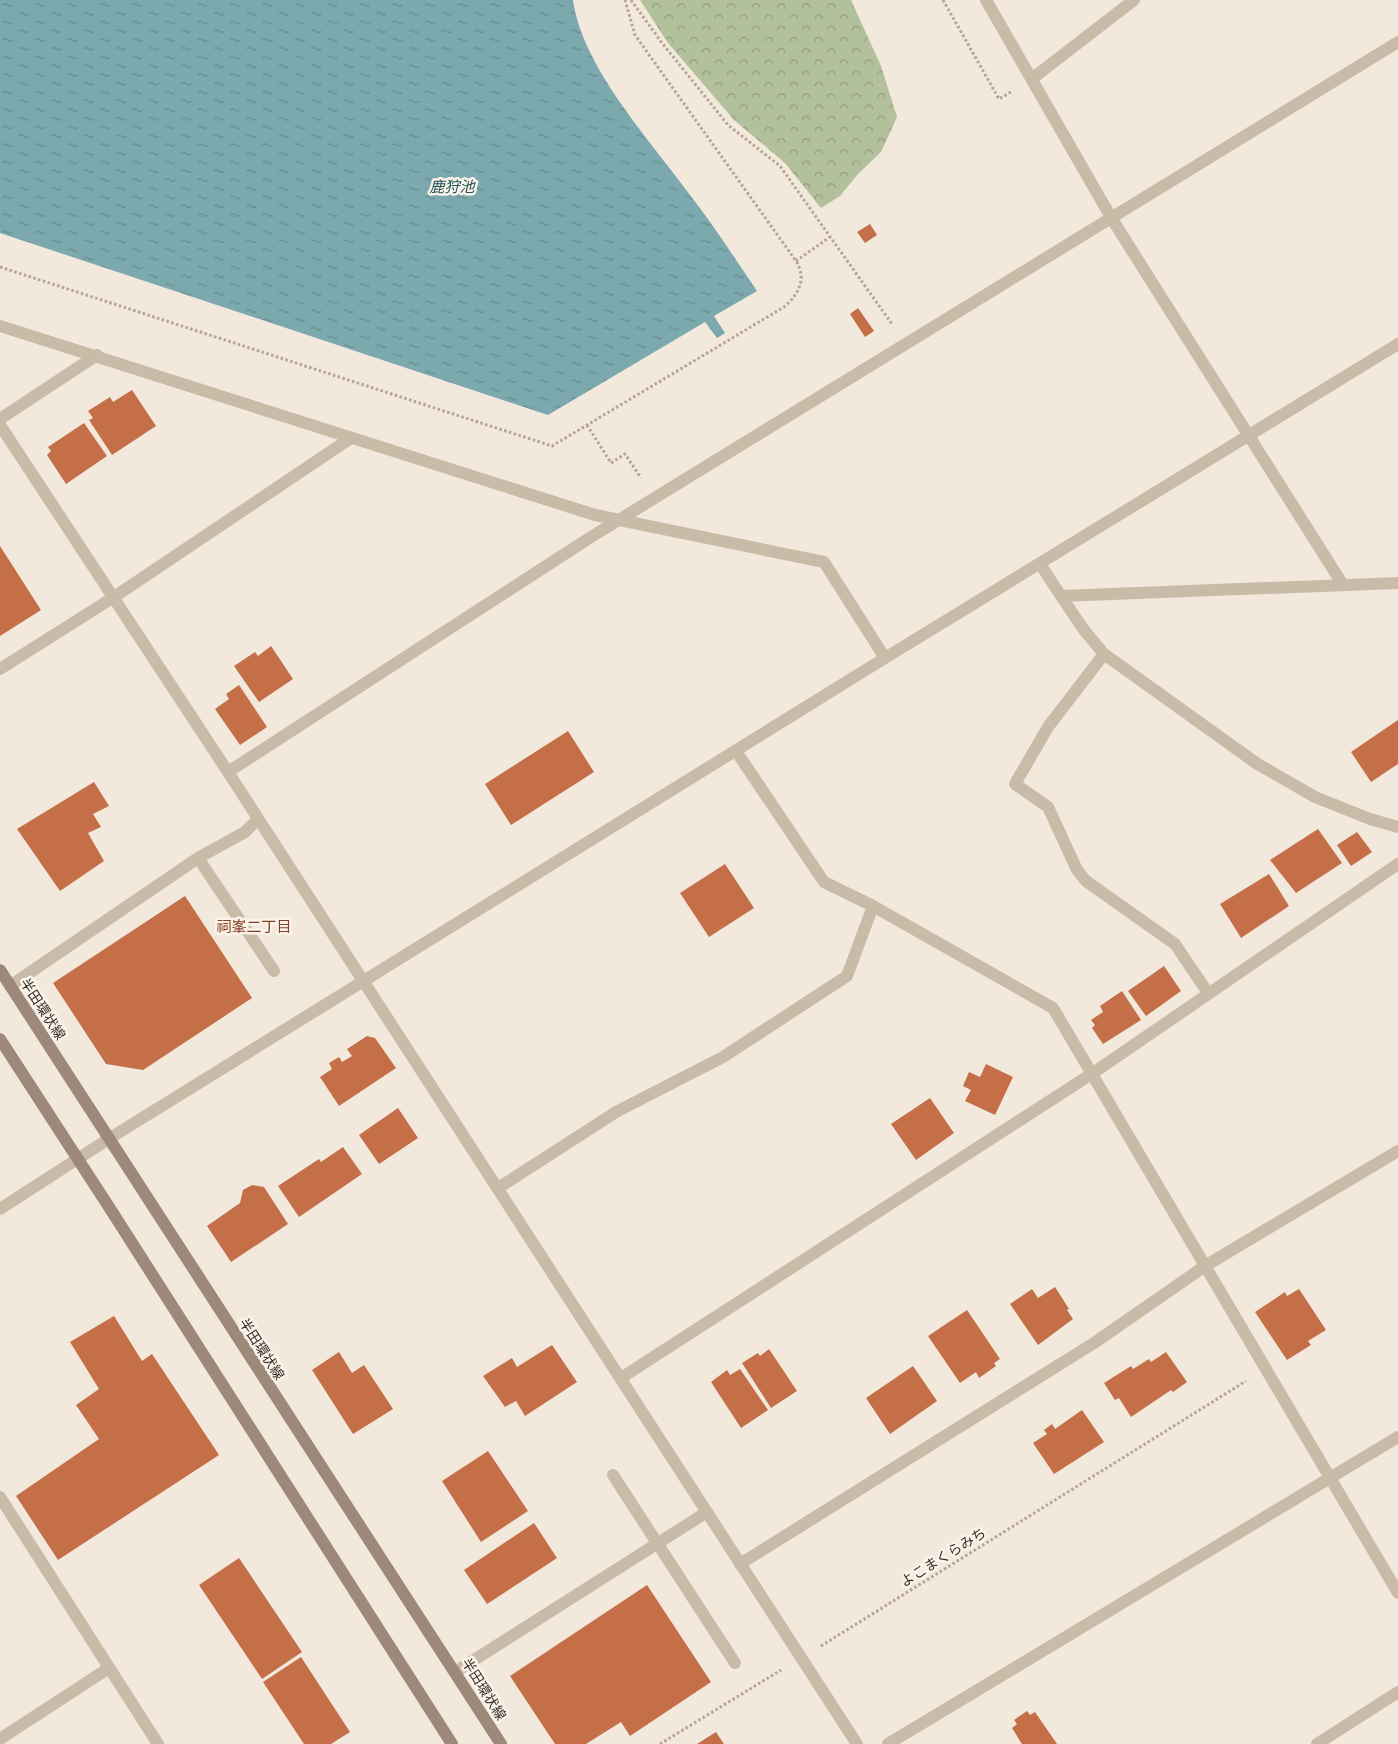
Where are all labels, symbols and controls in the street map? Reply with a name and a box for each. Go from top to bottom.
water label: 鹿狩池 [429,176,476,198]
district label: 祠峯二丁目 [216,916,292,938]
street label: 半田環状線 [16,974,70,1044]
street label: 半田環状線 [235,1314,289,1384]
street label: よこまくらみち [896,1523,990,1591]
street label: 半田環状線 [457,1654,511,1724]

